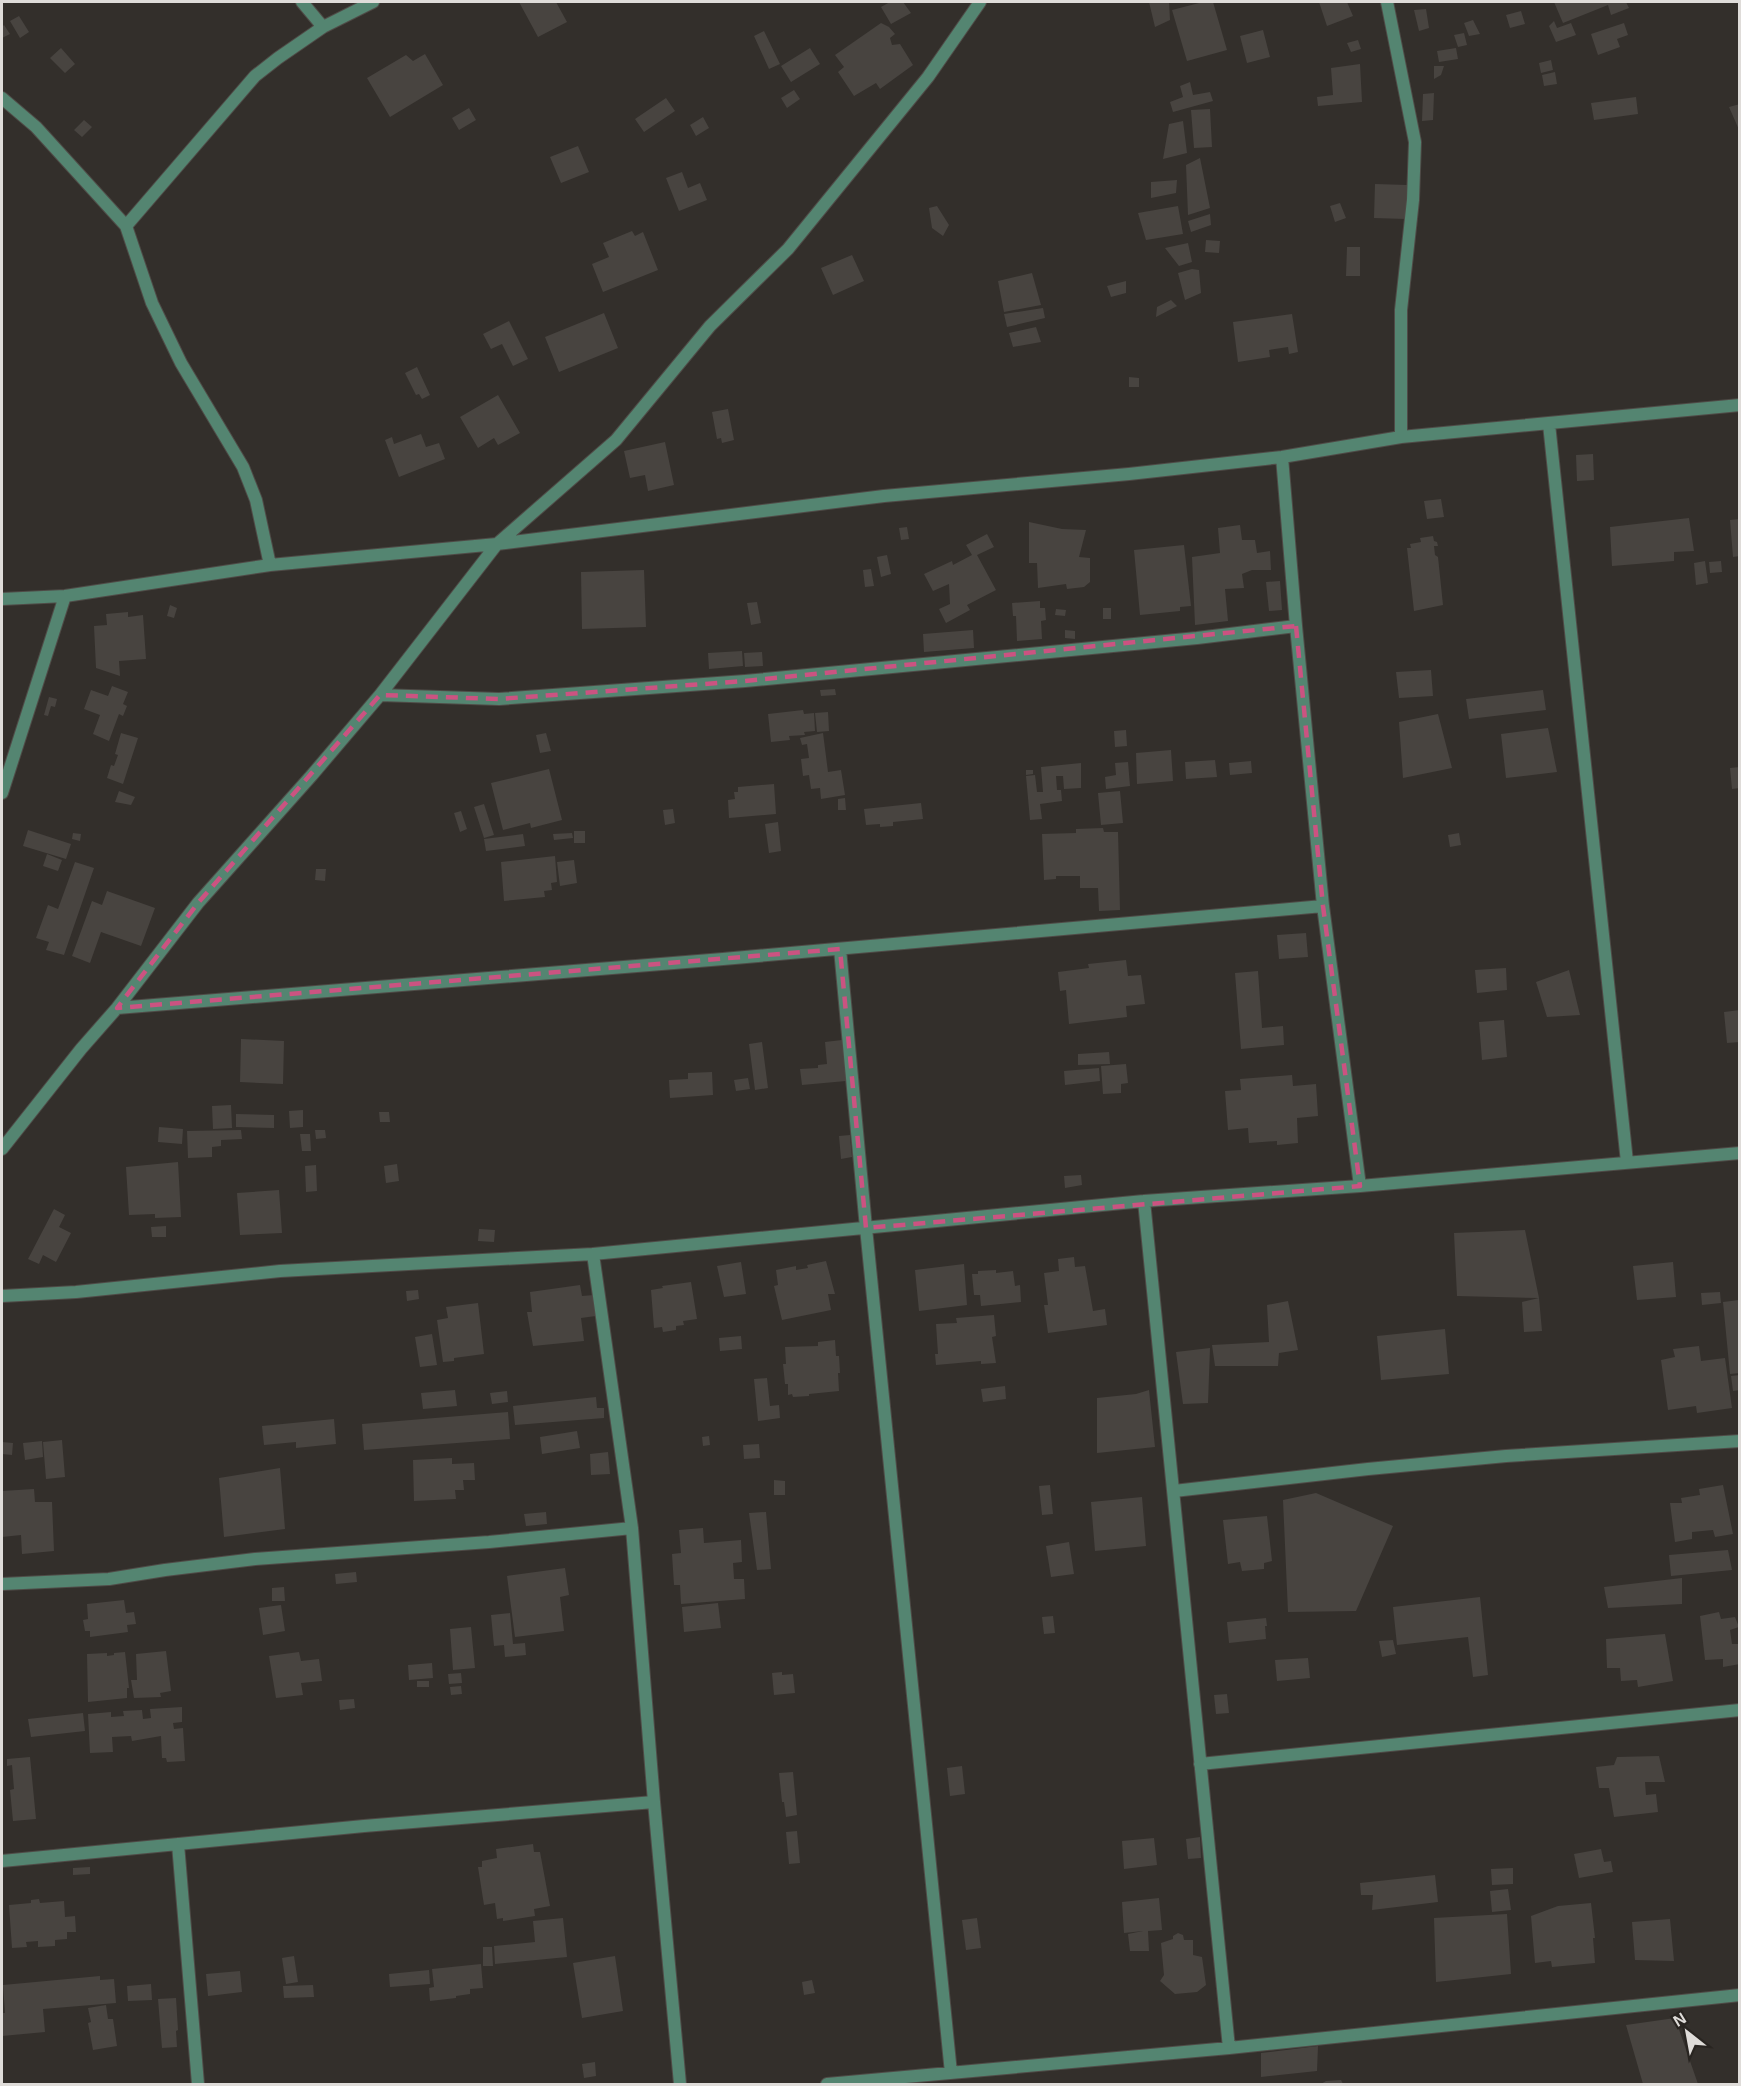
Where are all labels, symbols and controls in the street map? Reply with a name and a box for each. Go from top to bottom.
north arrow [1657,2002,1717,2062]
text: N [1670,2009,1689,2030]

